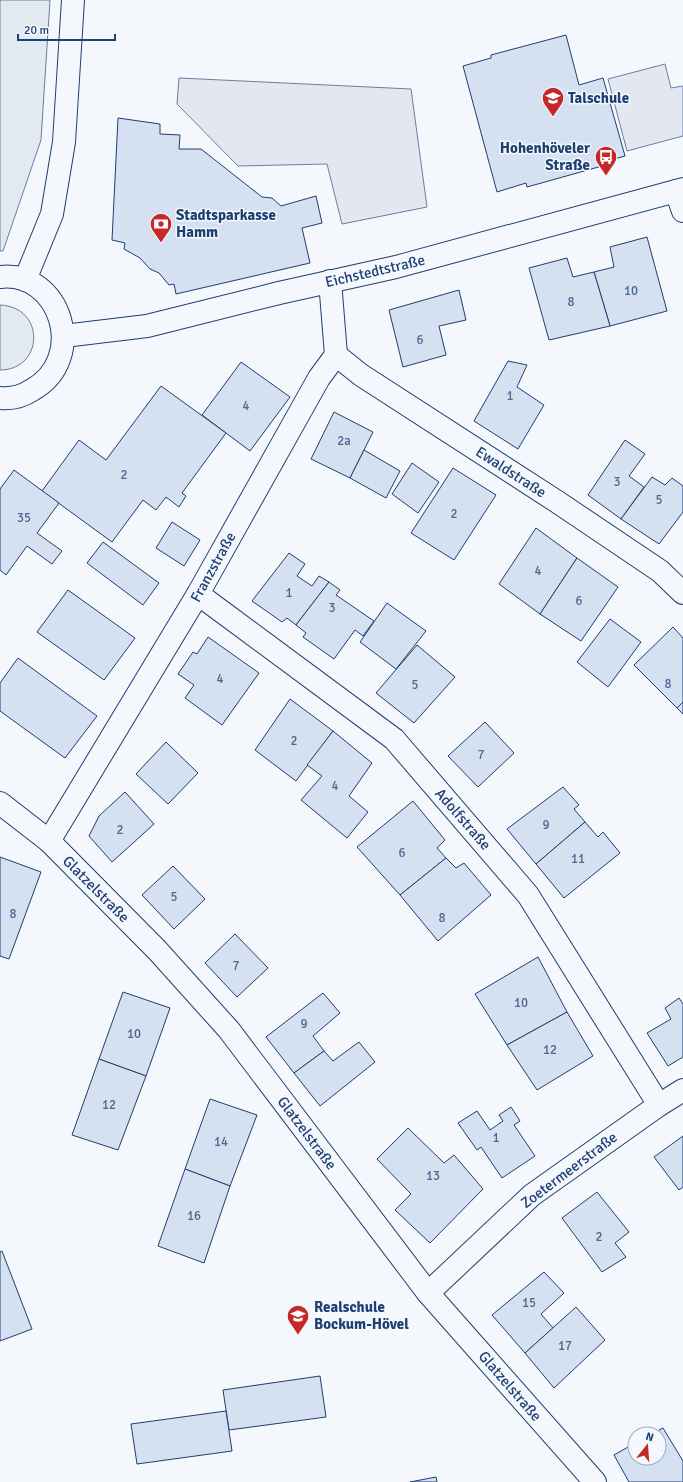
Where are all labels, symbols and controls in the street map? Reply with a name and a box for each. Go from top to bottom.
scale bar [18,16,115,42]
text: 20 m [24,23,49,38]
school or university icon: Talschule [540,85,566,118]
place label: Talschule [568,89,629,107]
place label: Hohenhöveler Straße [500,139,590,174]
bus stop icon: Hohenhöveler Straße [593,144,619,177]
place label: Stadtsparkasse Hamm [176,206,276,241]
bank icon: Stadtsparkasse Hamm [148,211,174,244]
street label: Eichstedtstraße [323,251,427,291]
house number: 10 [624,283,638,299]
house number: 8 [567,294,575,310]
house number: 6 [416,332,424,348]
house number: 1 [506,388,514,404]
house number: 4 [242,398,250,414]
house number: 2a [337,433,351,449]
street label: Ewaldstraße [472,443,550,501]
house number: 2 [120,467,128,483]
house number: 3 [613,474,621,490]
house number: 5 [655,492,663,508]
house number: 2 [450,506,458,522]
house number: 35 [17,510,31,526]
street label: Franzstraße [186,529,240,605]
house number: 4 [534,563,542,579]
house number: 1 [285,585,293,601]
house number: 6 [575,593,583,609]
house number: 3 [328,600,336,616]
house number: 4 [216,671,224,687]
house number: 8 [664,676,672,692]
house number: 5 [411,677,419,693]
house number: 2 [290,733,298,749]
house number: 7 [477,747,485,763]
house number: 4 [331,778,339,794]
street label: Adolfstraße [431,784,495,854]
house number: 9 [542,817,550,833]
house number: 2 [116,822,124,838]
house number: 6 [398,845,406,861]
house number: 11 [571,851,585,867]
street label: Glatzelstraße [59,852,133,926]
house number: 5 [170,889,178,905]
house number: 8 [9,906,17,922]
house number: 8 [438,910,446,926]
house number: 7 [232,958,240,974]
house number: 10 [514,995,528,1011]
house number: 9 [300,1016,308,1032]
house number: 10 [127,1026,141,1042]
house number: 12 [543,1042,557,1058]
street label: Glatzelstraße [274,1093,340,1173]
house number: 12 [102,1097,116,1113]
street label: Zoetermeerstraße [517,1128,621,1212]
house number: 1 [492,1130,500,1146]
house number: 14 [214,1134,228,1150]
house number: 13 [426,1168,440,1184]
house number: 16 [187,1208,201,1224]
house number: 2 [595,1229,603,1245]
house number: 15 [522,1295,536,1311]
place label: Realschule Bockum-Hövel [314,1298,409,1333]
school or university icon: Realschule Bockum-Hövel [285,1303,311,1336]
house number: 17 [558,1338,572,1354]
street label: Glatzelstraße [475,1347,545,1425]
north arrow [627,1426,667,1466]
text: N [644,1430,655,1444]

